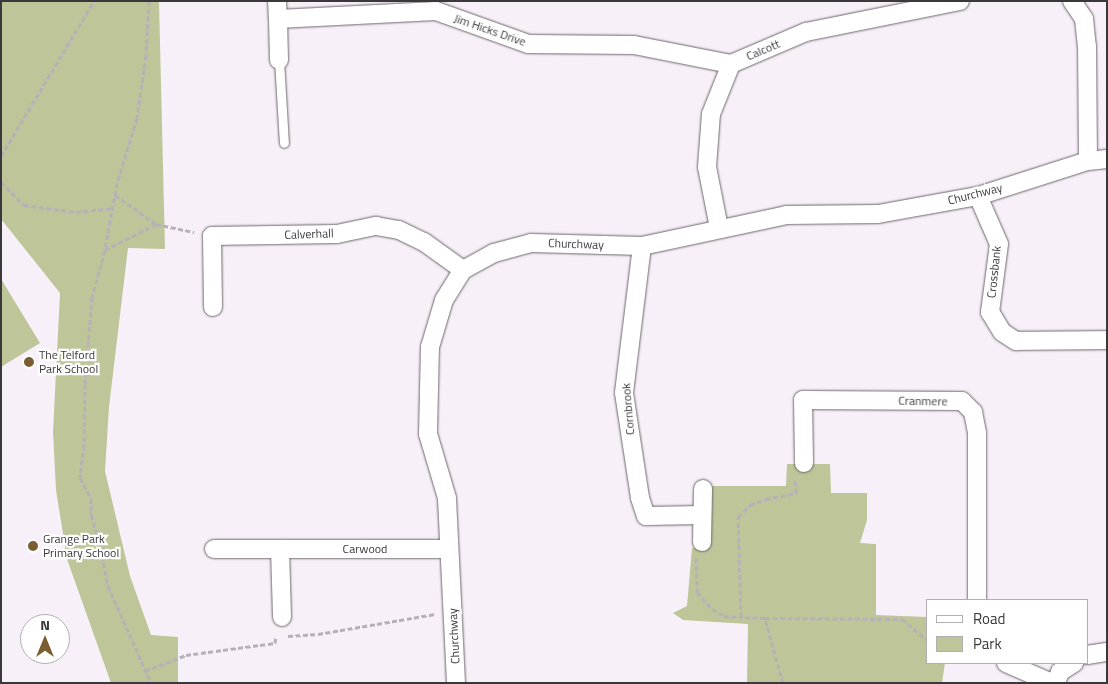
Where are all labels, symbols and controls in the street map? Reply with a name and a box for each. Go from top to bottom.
street label: Jim Hicks Drive [452,11,528,49]
street label: Calcott [744,36,782,64]
street label: Churchway [946,180,1004,208]
street label: Calverhall [284,226,334,242]
street label: Churchway [548,236,604,252]
street label: Crossbank [984,245,1004,299]
place label: The Telford Park School [39,348,98,376]
marker: The Telford Park School [23,356,35,368]
street label: Cornbrook [619,382,637,436]
street label: Cranmere [898,393,948,409]
place label: Grange Park Primary School [43,532,119,560]
marker: Grange Park Primary School [27,540,39,552]
street label: Carwood [343,542,387,556]
legend [926,599,1088,664]
text: Road [973,607,1005,630]
street label: Churchway [445,608,463,664]
north arrow [20,614,70,664]
text: N [40,614,50,635]
text: Park [973,632,1002,655]

